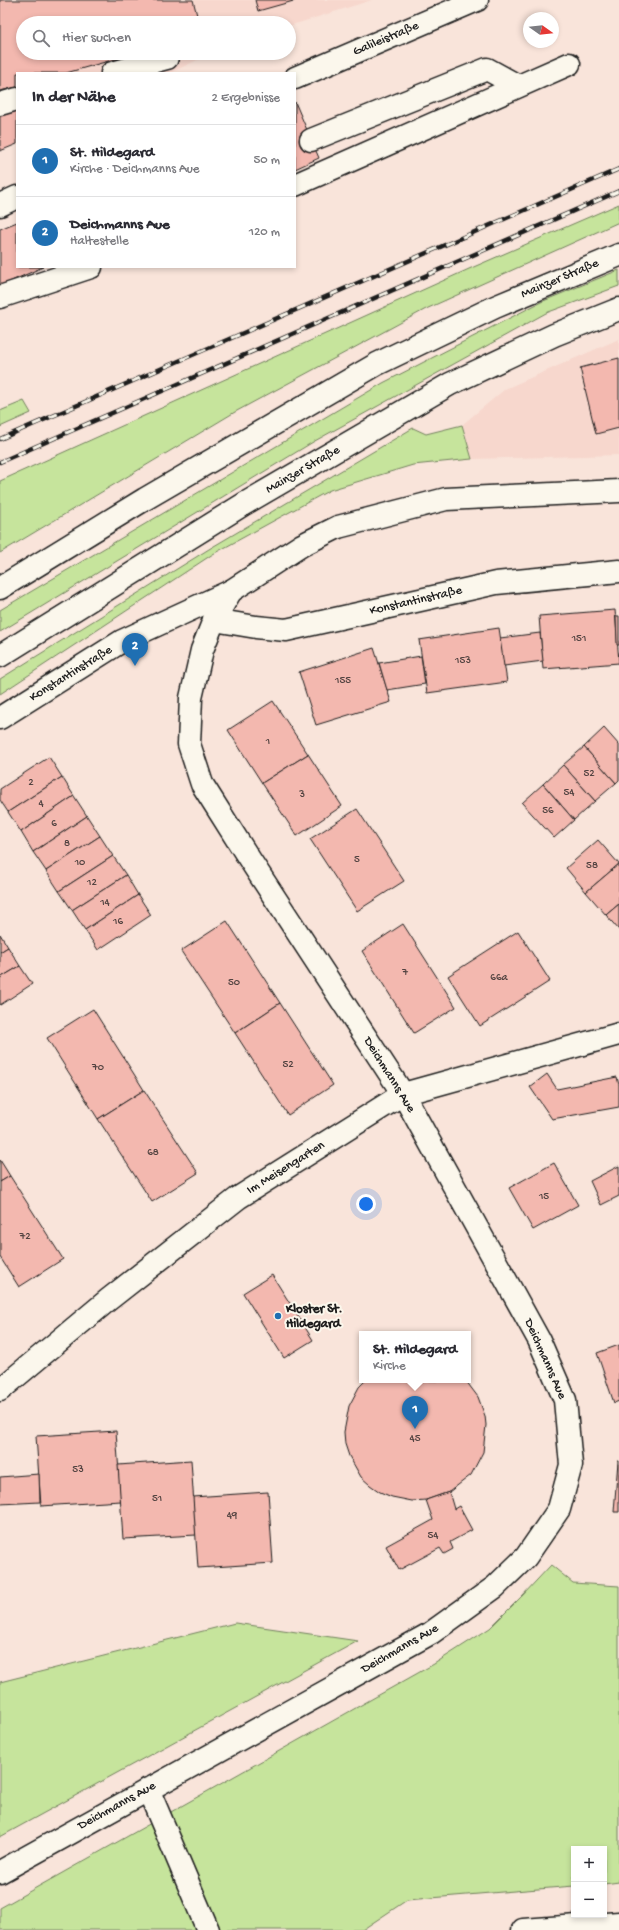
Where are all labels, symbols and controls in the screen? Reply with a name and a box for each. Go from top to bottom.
north arrow [523,12,559,48]
search box [16,16,296,60]
street label: Galileistraße [351,18,421,60]
icon: search [30,27,52,49]
text: Hier suchen [62,29,131,47]
text: In der Nähe [32,88,115,108]
text: 2 Ergebnisse [212,91,280,106]
text: St. Hildegard [70,144,154,162]
text: 1 [42,153,48,168]
text: 50 m [253,153,280,168]
text: Kirche · Deichmanns Aue [70,162,199,177]
text: Deichmanns Aue [70,216,170,234]
text: 2 [42,225,48,240]
text: 120 m [249,225,280,240]
text: Haltestelle [70,234,129,249]
street label: Mainzer Straße [519,256,601,302]
street label: Mainzer Straße [263,443,343,497]
street label: Konstantinstraße [368,583,464,619]
pin: 2 [122,633,148,666]
house number: 151 [571,633,586,645]
street label: Konstantinstraße [27,642,115,705]
house number: 153 [454,655,471,667]
house number: 155 [334,675,351,687]
house number: 1 [265,736,270,748]
house number: 52 [583,768,595,780]
house number: 2 [28,777,34,789]
house number: 54 [564,787,575,799]
house number: 3 [298,789,305,801]
house number: 4 [38,798,44,810]
house number: 56 [542,805,554,817]
house number: 6 [51,818,57,830]
house number: 8 [64,838,70,850]
house number: 5 [354,854,360,866]
house number: 10 [74,857,85,869]
house number: 58 [586,860,598,872]
house number: 12 [86,877,98,889]
house number: 14 [99,897,111,909]
house number: 16 [112,916,123,928]
house number: 7 [401,967,408,979]
house number: 66a [490,972,509,984]
house number: 50 [228,977,240,989]
street label: Deichmanns Aue [359,1033,418,1116]
house number: 52 [282,1059,294,1071]
house number: 70 [91,1062,104,1074]
street label: Im Meisengarten [244,1138,328,1198]
house number: 68 [147,1147,159,1159]
house number: 15 [538,1191,549,1203]
your location [356,1194,376,1214]
house number: 72 [18,1231,31,1243]
place label: Kloster St. Hildegard [285,1302,343,1332]
marker: Kloster St. Hildegard [273,1311,283,1321]
street label: Deichmanns Aue [520,1316,570,1402]
popup [359,1331,471,1383]
text: St. Hildegard [373,1341,457,1359]
text: Kirche [373,1359,406,1374]
pin: 1 [402,1396,428,1429]
house number: 45 [410,1433,421,1445]
house number: 53 [72,1464,84,1476]
house number: 51 [152,1493,162,1505]
house number: 49 [227,1510,238,1522]
house number: 54 [428,1530,439,1542]
street label: Deichmanns Aue [358,1621,441,1678]
street label: Deichmanns Aue [75,1778,159,1834]
map controls [571,1846,607,1918]
button: + [571,1846,607,1882]
button: − [571,1882,607,1918]

